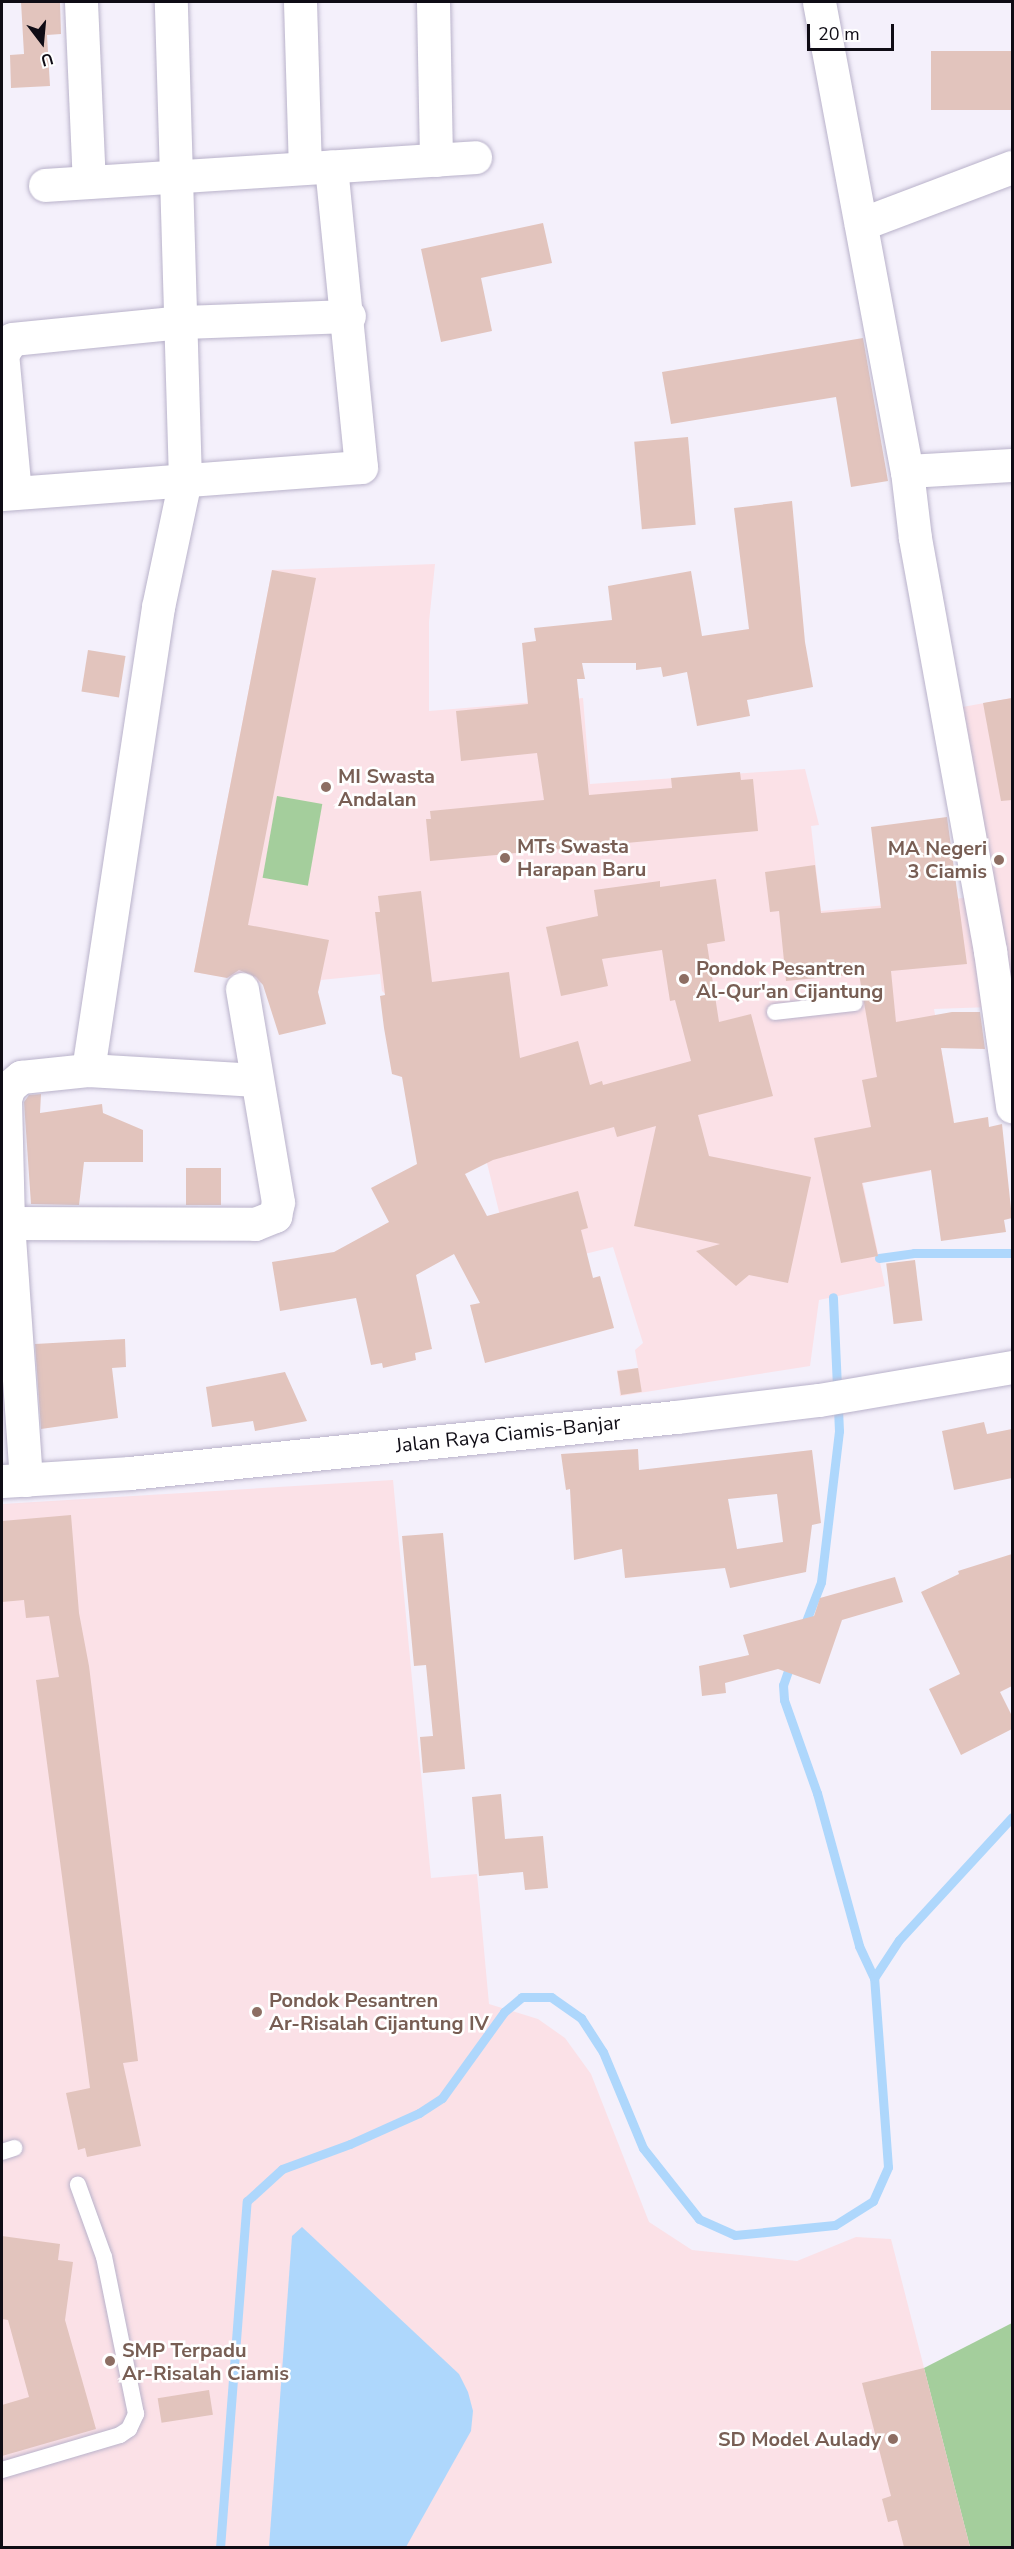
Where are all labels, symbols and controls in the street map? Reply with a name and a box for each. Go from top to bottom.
north arrow [12,12,72,72]
scale bar [810,12,897,50]
text: 20 m [818,22,860,46]
text: U [38,47,56,72]
place label: MI Swasta Andalan [338,764,435,811]
marker: MI Swasta Andalan [319,780,333,794]
place label: MTs Swasta Harapan Baru [517,834,646,881]
place label: MA Negeri 3 Ciamis [888,837,987,884]
marker: MTs Swasta Harapan Baru [498,851,512,865]
marker: MA Negeri 3 Ciamis [992,853,1006,867]
place label: Pondok Pesantren Al-Qur'an Cijantung [696,956,883,1003]
marker: Pondok Pesantren Al-Qur'an Cijantung [677,972,691,986]
street label: Jalan Raya Ciamis-Banjar [394,1410,622,1458]
place label: Pondok Pesantren Ar-Risalah Cijantung IV [269,1988,489,2035]
marker: Pondok Pesantren Ar-Risalah Cijantung IV [250,2005,264,2019]
place label: SMP Terpadu Ar-Risalah Ciamis [122,2338,289,2385]
marker: SMP Terpadu Ar-Risalah Ciamis [103,2354,117,2368]
place label: SD Model Aulady [718,2427,881,2451]
marker: SD Model Aulady [886,2432,900,2446]

